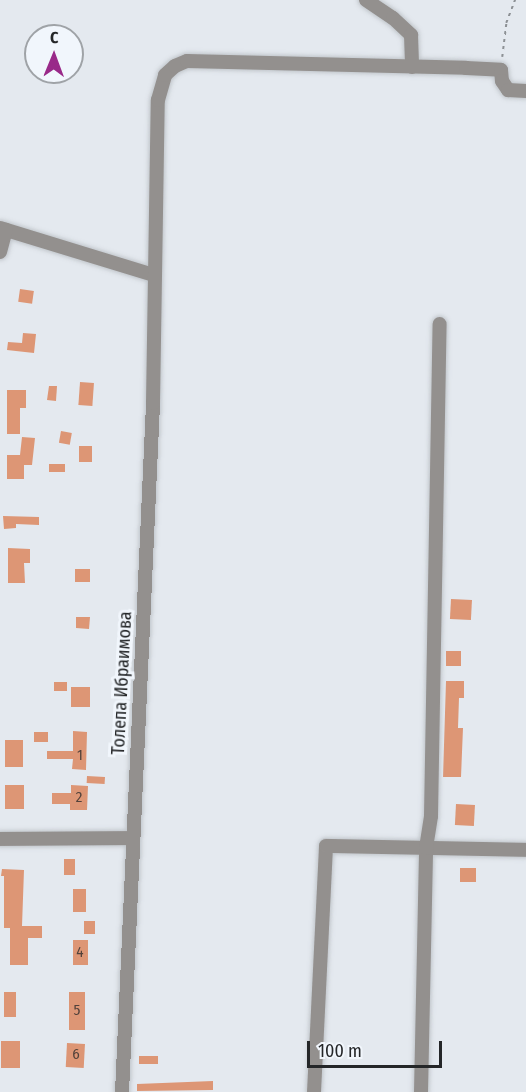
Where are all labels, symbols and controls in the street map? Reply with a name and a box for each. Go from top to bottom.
north arrow [24,24,84,84]
text: С [50,28,59,47]
street label: Толепа Ибраимова [107,611,137,755]
house number: 1 [77,747,83,765]
house number: 2 [76,789,82,807]
house number: 4 [76,944,84,962]
house number: 5 [74,1002,80,1020]
scale bar [310,1029,445,1067]
text: 100 m [318,1040,362,1062]
house number: 6 [72,1046,80,1064]

